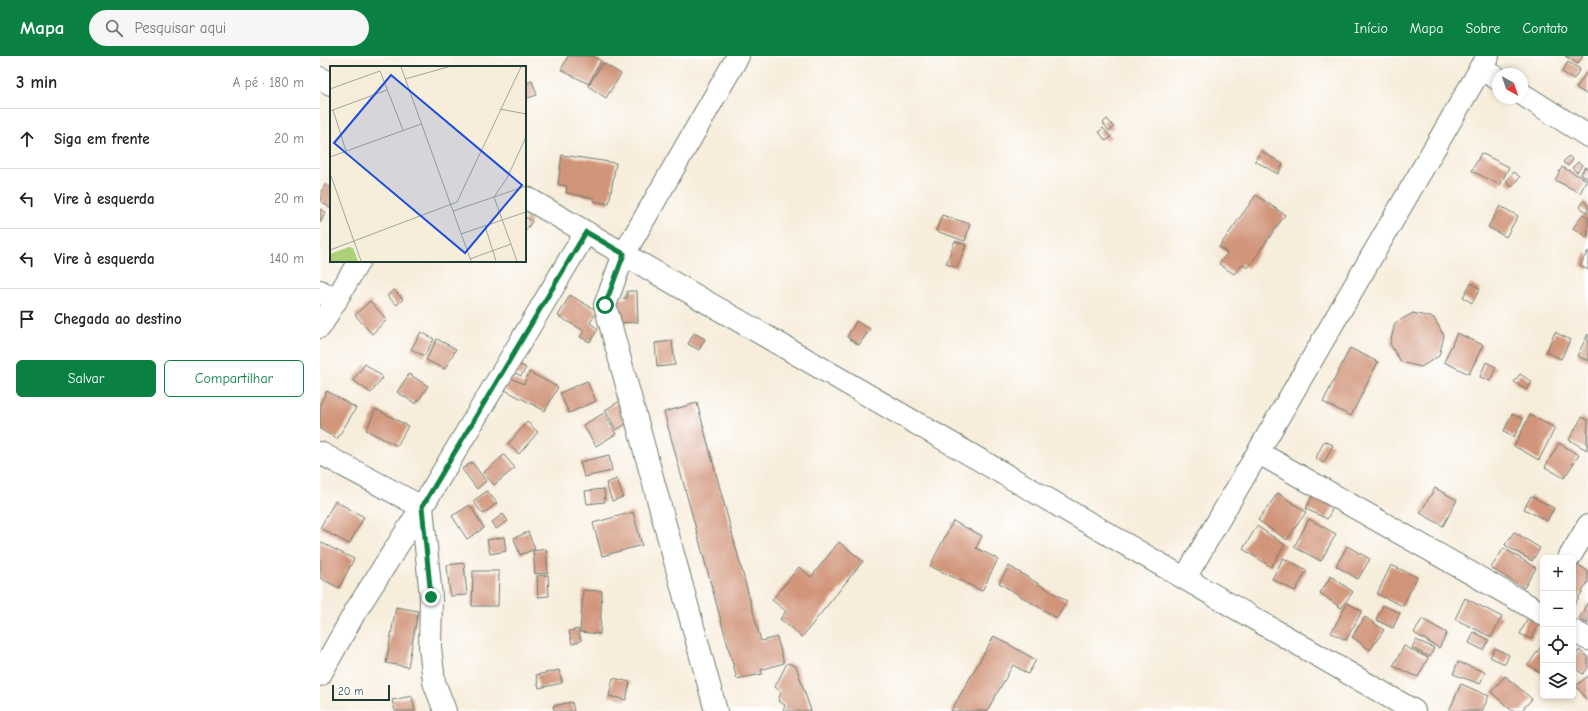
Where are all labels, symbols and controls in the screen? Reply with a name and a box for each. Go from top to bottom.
search box [89,10,369,46]
text: Mapa [20,17,65,39]
icon: search [103,17,125,39]
text: Pesquisar aqui [135,19,226,37]
text: Início [1354,20,1388,37]
text: Mapa [1410,20,1443,37]
text: Sobre [1465,20,1500,37]
text: Contato [1522,20,1568,37]
inset map [330,66,526,262]
north arrow [1492,68,1528,104]
text: 3 min [16,73,57,92]
text: A pé · 180 m [233,75,304,90]
icon: ahead [16,128,38,150]
text: Siga em frente [54,130,150,148]
text: 20 m [274,131,304,146]
icon: left [16,188,38,210]
text: Vire à esquerda [54,190,155,208]
text: 20 m [274,191,304,206]
icon: left [16,248,38,270]
text: Vire à esquerda [54,250,155,268]
text: 140 m [270,251,304,266]
route start [596,296,614,314]
icon: arrive [16,308,38,330]
text: Chegada ao destino [54,310,182,328]
button: Salvar [16,360,156,397]
button: Compartilhar [164,360,304,397]
map controls [1540,555,1576,699]
button: + [1540,555,1576,591]
route end [422,588,440,606]
button: − [1540,591,1576,627]
button: locate [1540,627,1576,663]
button: layers [1540,663,1576,699]
scale bar [332,683,390,702]
text: 20 m [338,685,363,698]

